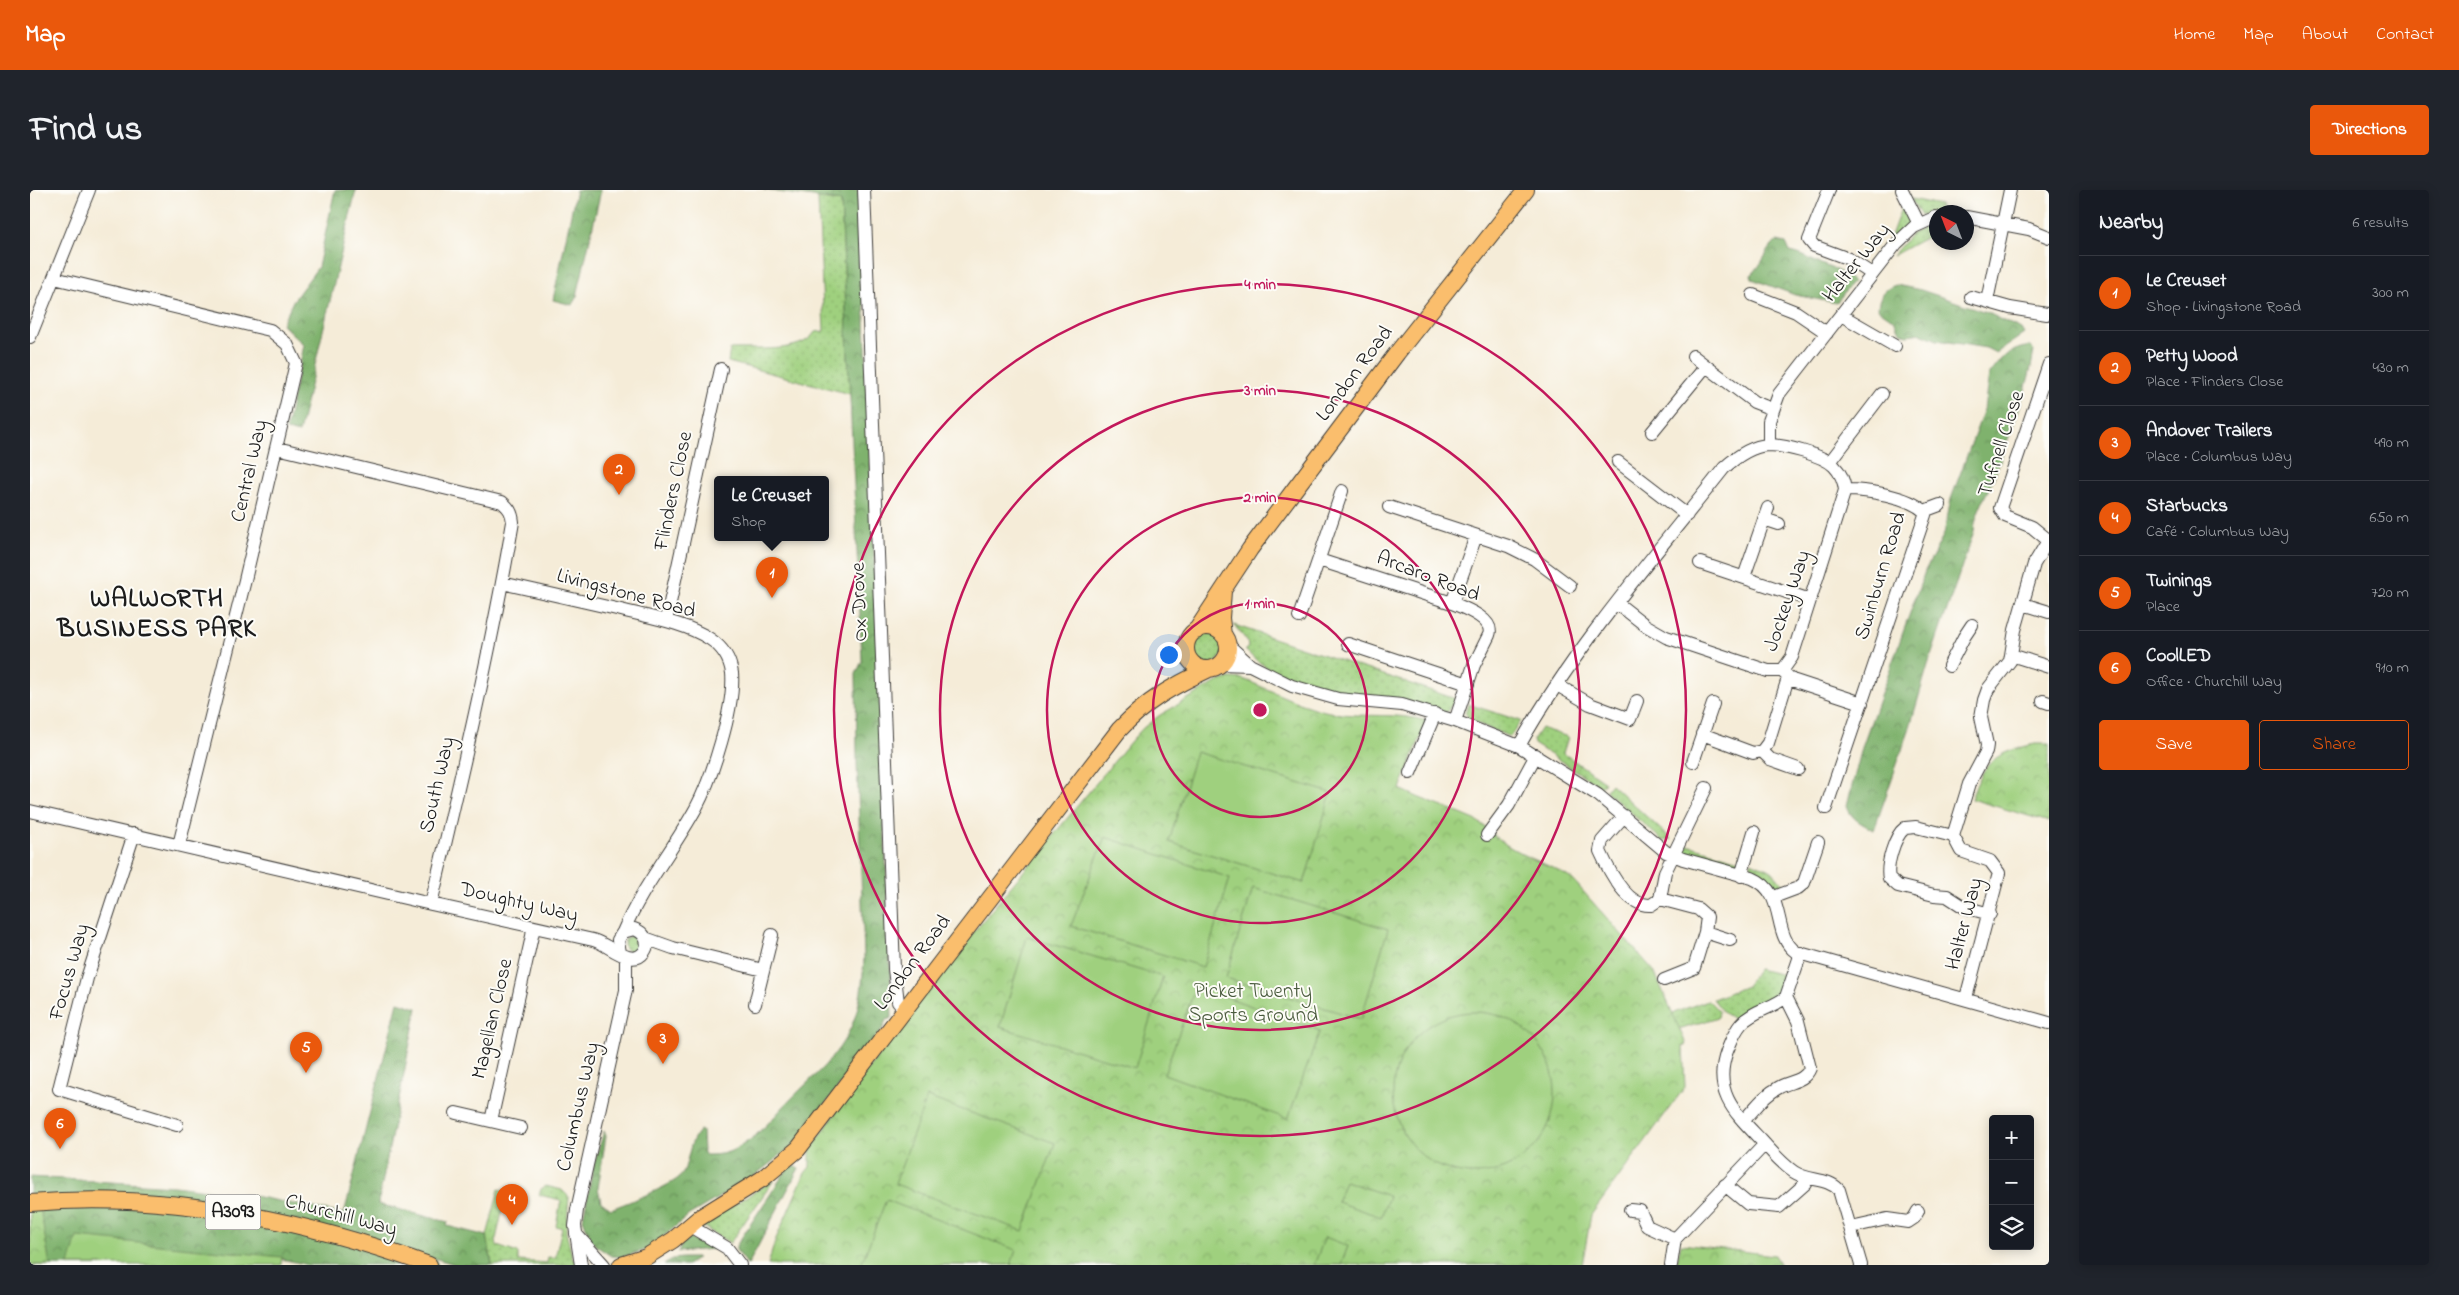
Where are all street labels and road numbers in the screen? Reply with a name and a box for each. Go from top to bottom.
street label: Halter Way [1816,217,1900,310]
street label: London Road [1309,320,1401,428]
street label: Tufnell Close [1971,387,2033,501]
street label: Central Way [224,417,278,526]
street label: Flinders Close [647,428,701,554]
street label: Swinburn Road [1847,508,1915,644]
street label: Arcaro Road [1372,544,1484,611]
street label: Jockey Way [1757,546,1821,656]
street label: Livingstone Road [553,561,699,629]
street label: Ox Drove [844,561,876,642]
street label: South Way [412,734,466,837]
street label: Halter Way [1938,874,1994,974]
street label: Doughty Way [456,875,581,933]
street label: London Road [867,909,959,1017]
street label: Focus Way [42,920,100,1025]
street label: Magellan Close [465,955,524,1083]
street label: Columbus Way [550,1039,610,1175]
street label: Churchill Way [281,1187,400,1247]
road number: A3093 [206,1194,260,1230]

